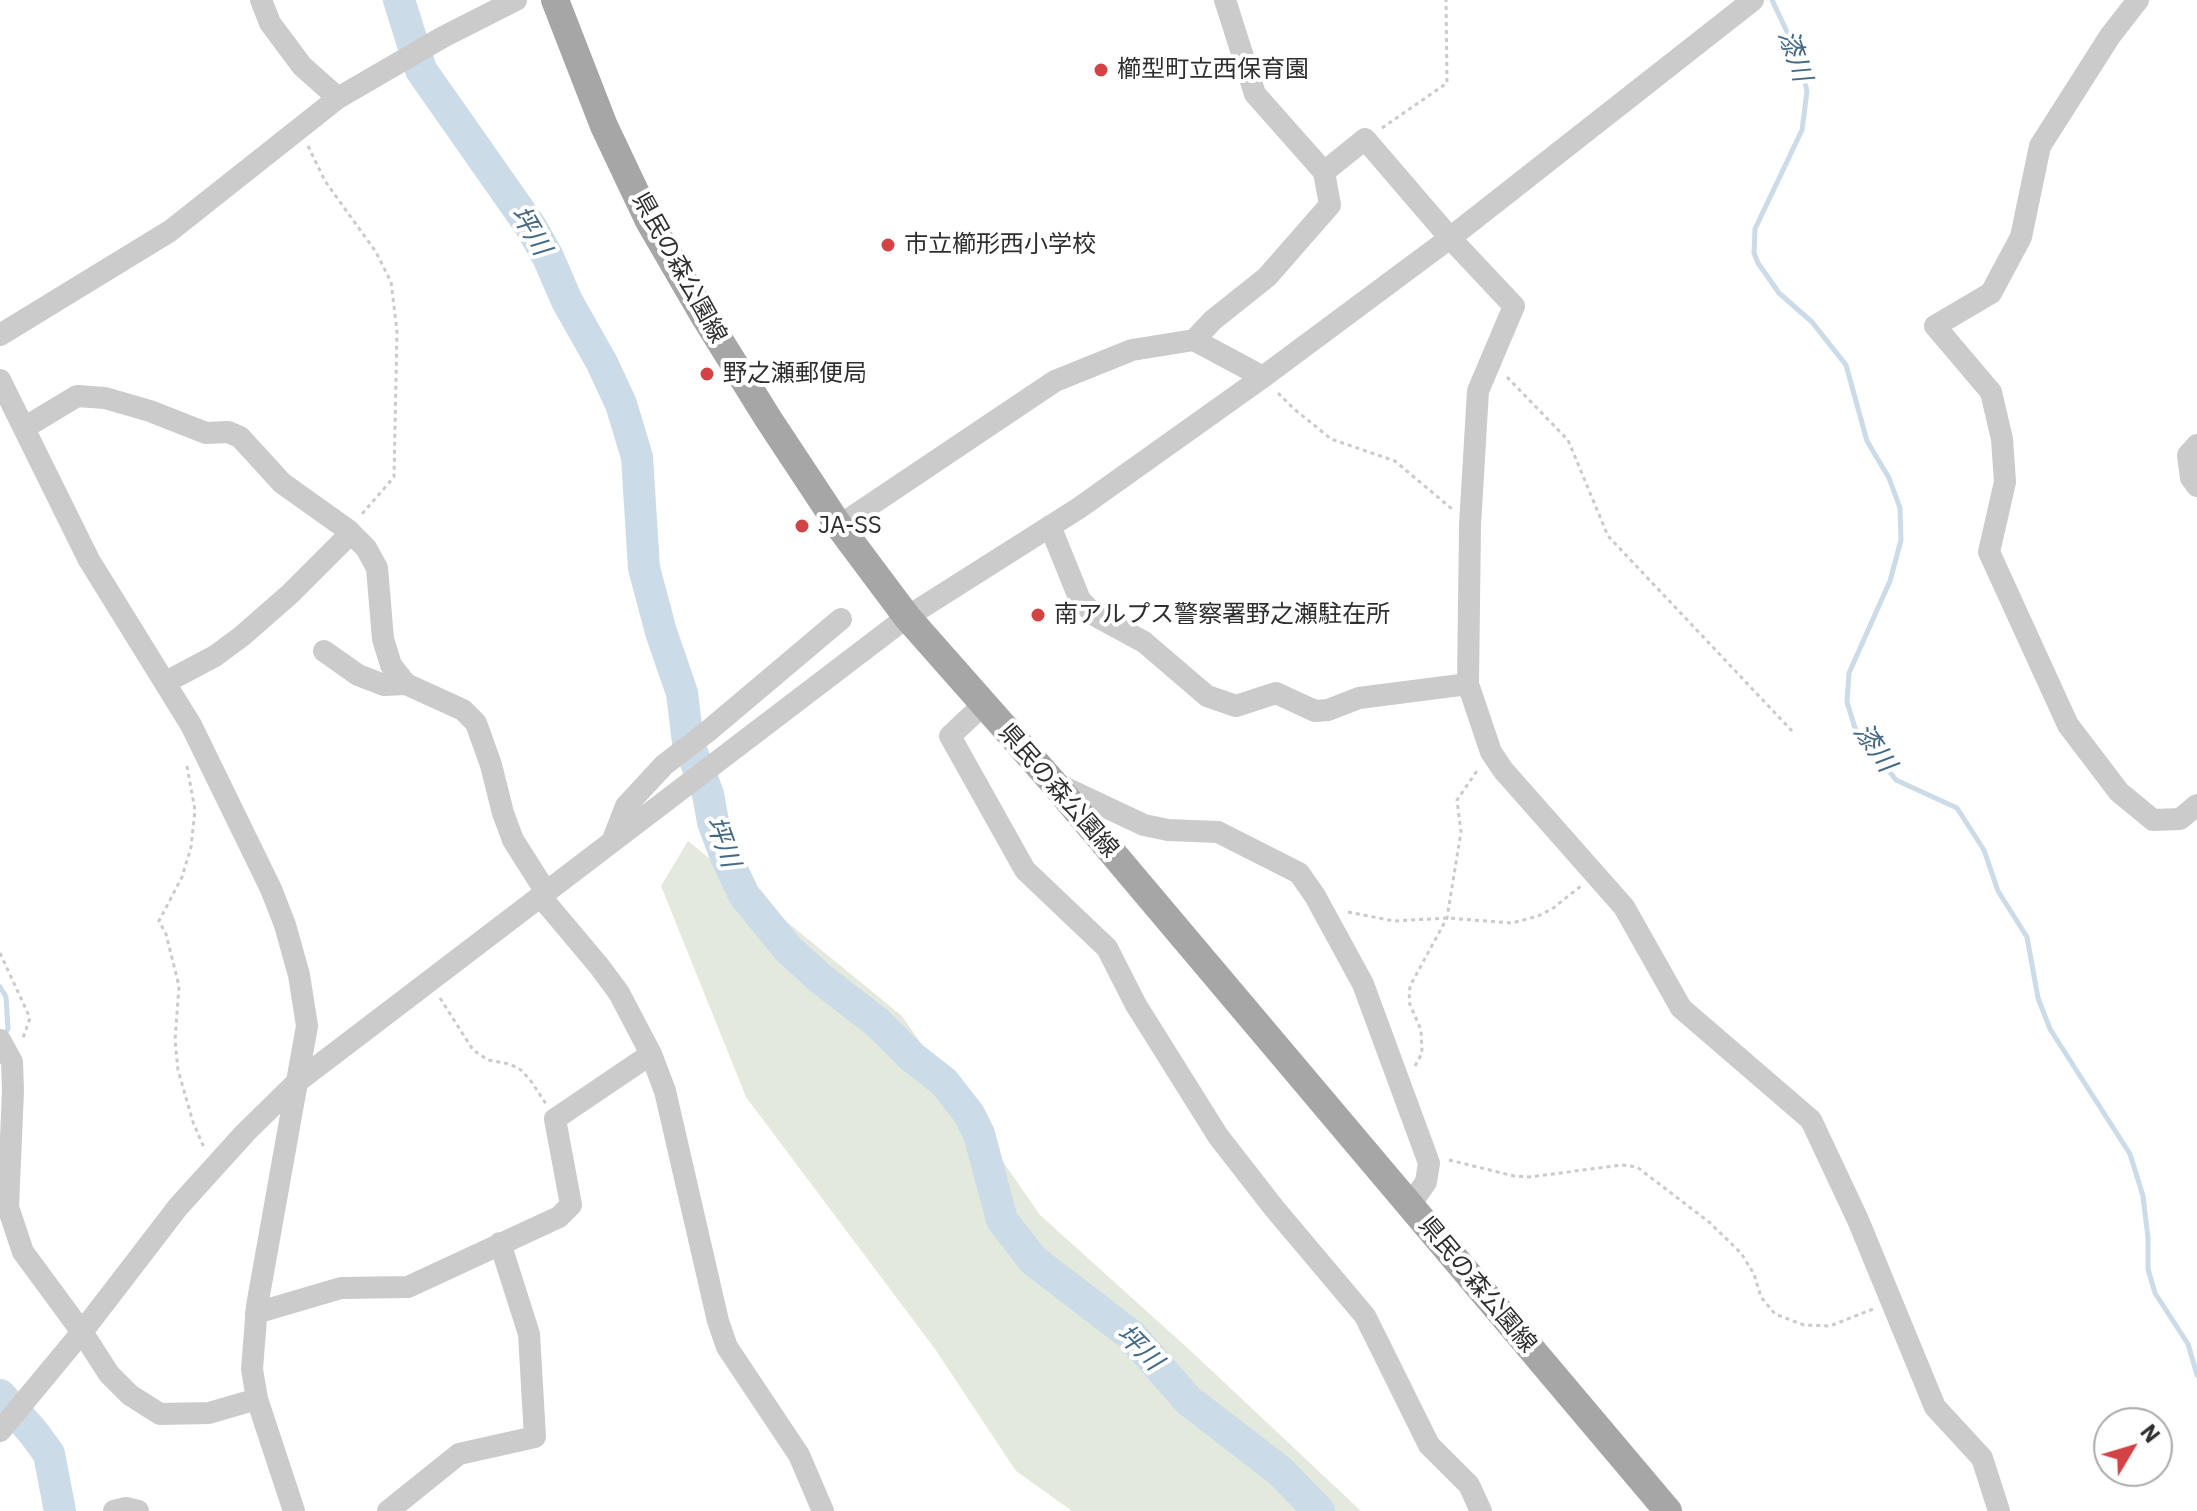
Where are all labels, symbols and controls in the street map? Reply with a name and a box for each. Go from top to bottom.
water label: 漆川 [1771,26,1817,86]
place label: 櫛型町立西保育園 [1117,56,1309,84]
marker: 櫛型町立西保育園 [1092,61,1110,79]
street label: 県民の森公園線 [626,188,732,348]
water label: 坪川 [503,201,557,261]
place label: 市立櫛形西小学校 [904,231,1096,259]
marker: 市立櫛形西小学校 [879,236,897,254]
place label: 野之瀬郵便局 [723,360,867,388]
marker: 野之瀬郵便局 [698,365,716,383]
place label: JA-SS [818,512,882,540]
marker: JA-SS [793,517,811,535]
place label: 南アルプス警察署野之瀬駐在所 [1054,601,1390,629]
marker: 南アルプス警察署野之瀬駐在所 [1029,606,1047,624]
street label: 県民の森公園線 [992,718,1124,864]
water label: 漆川 [1846,718,1902,778]
water label: 坪川 [698,812,746,872]
street label: 県民の森公園線 [1412,1211,1542,1359]
water label: 坪川 [1110,1319,1168,1377]
north arrow [2093,1407,2173,1487]
text: N [2134,1418,2167,1448]

